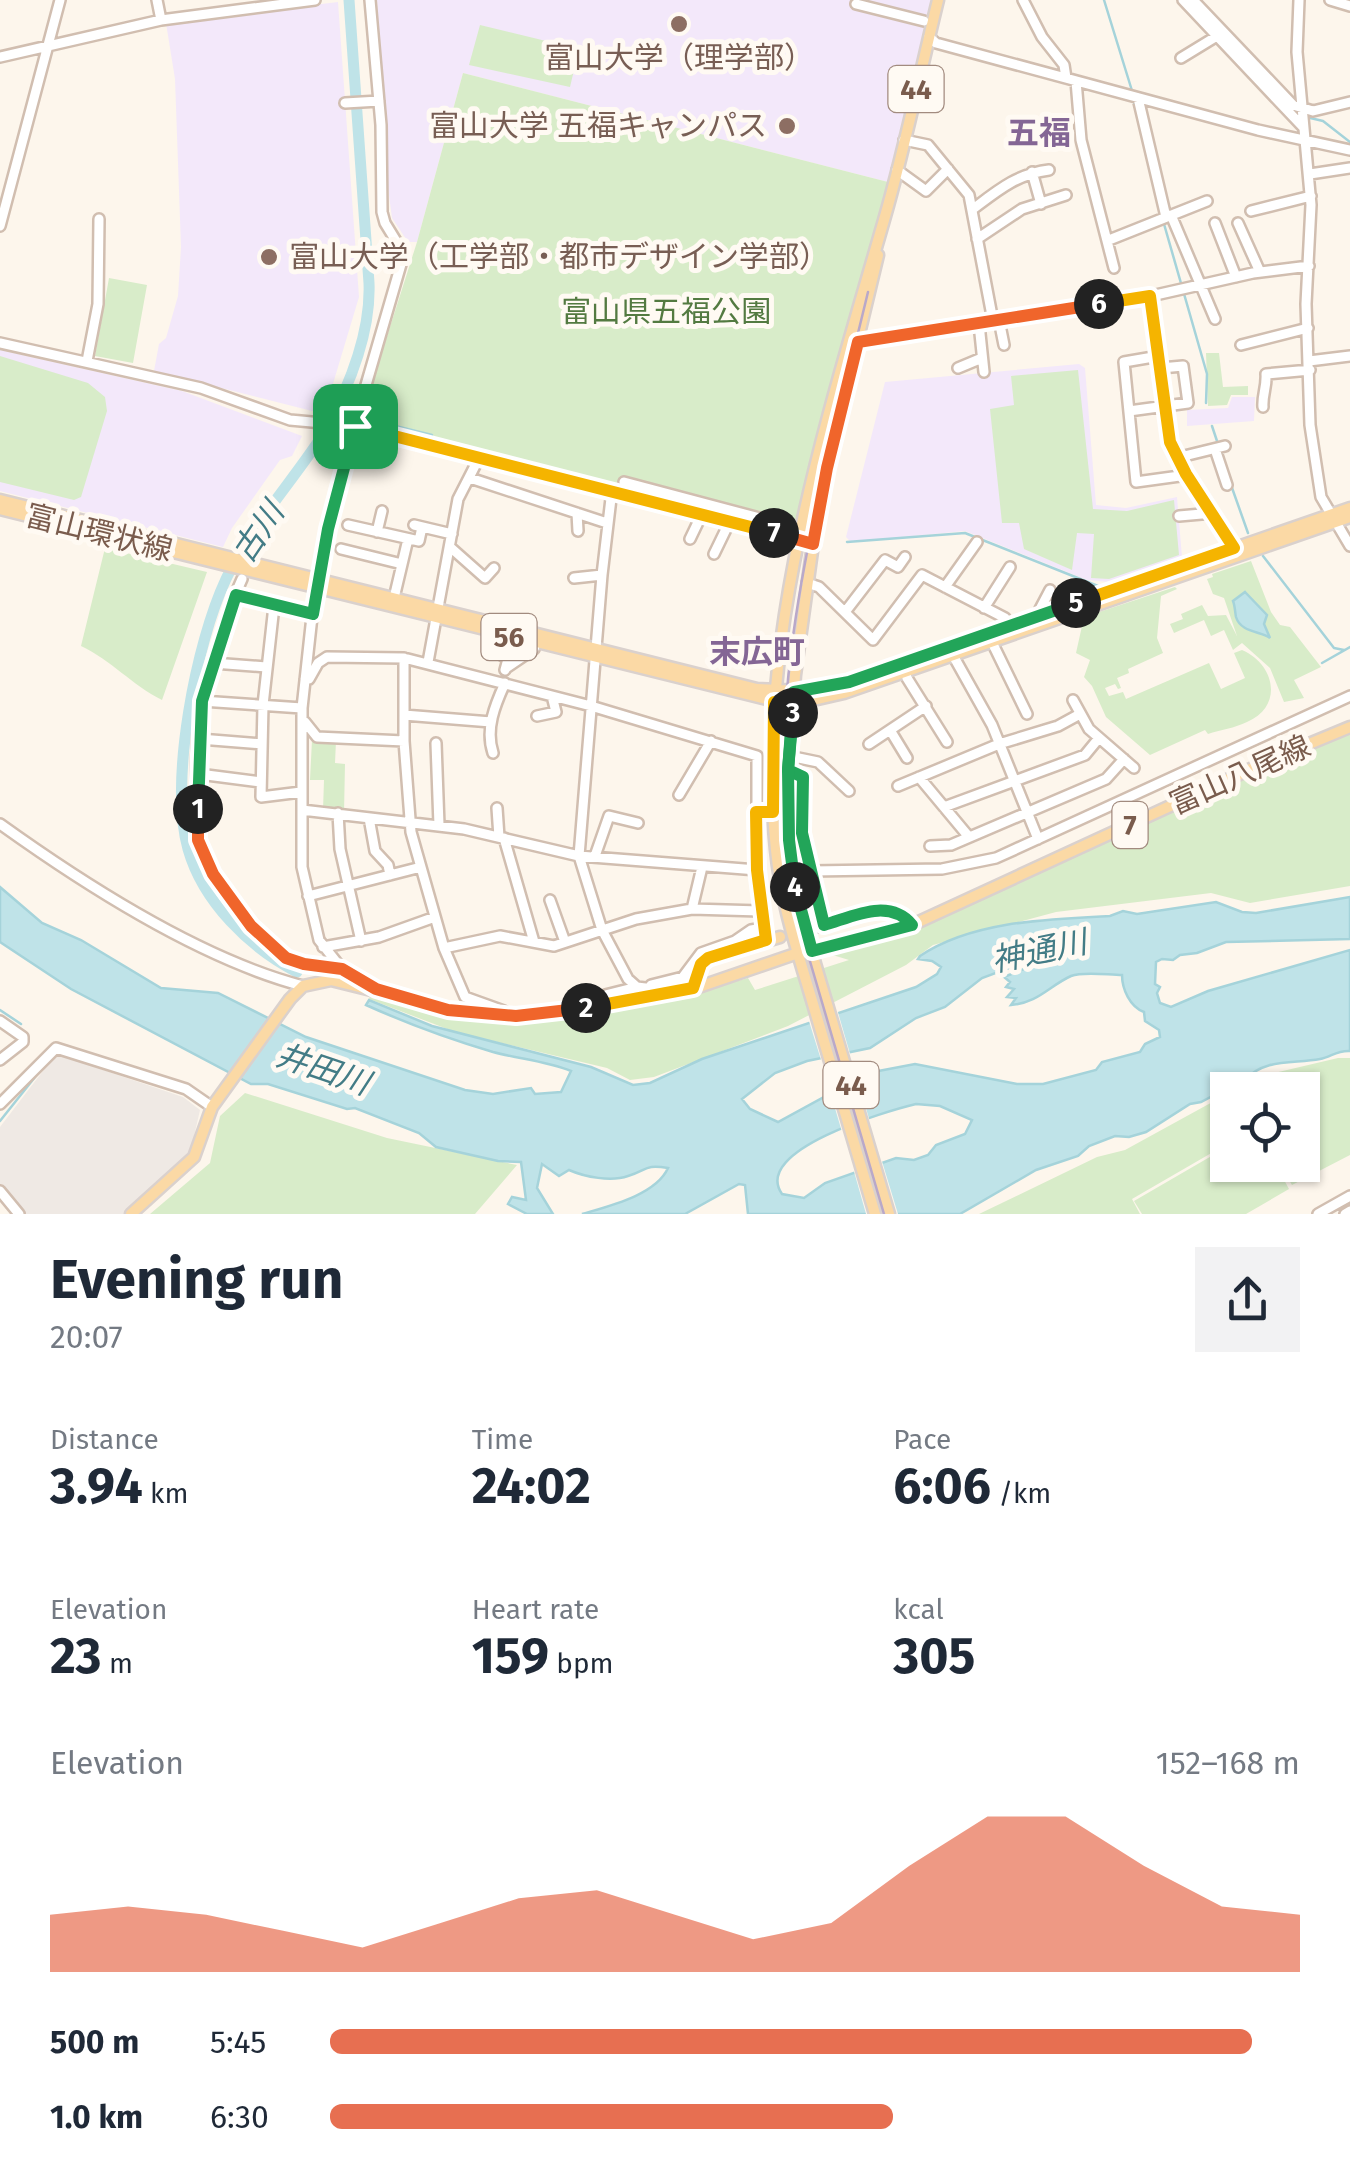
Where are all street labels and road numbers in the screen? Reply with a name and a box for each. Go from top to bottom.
road number: 44 [888,66,944,112]
street label: 富山環状線 [22,497,176,569]
road number: 56 [482,614,536,660]
street label: 富山八尾線 [1164,728,1316,822]
road number: 7 [1112,802,1148,848]
road number: 44 [824,1062,878,1108]

